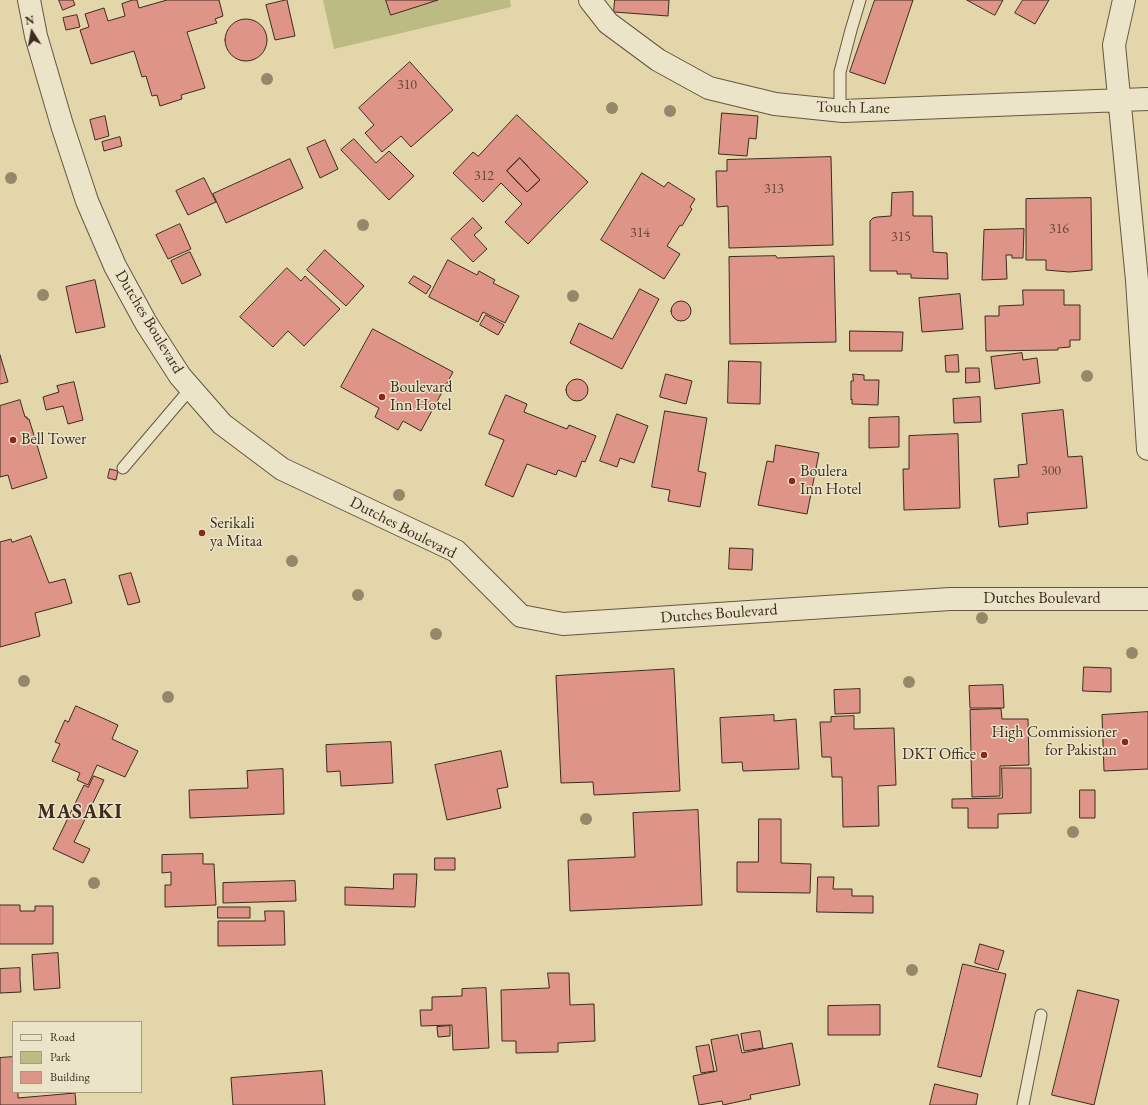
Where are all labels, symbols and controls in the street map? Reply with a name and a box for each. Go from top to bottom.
north arrow [12,12,52,52]
text: N [24,12,35,28]
house number: 310 [397,77,417,93]
street label: Touch Lane [816,98,890,118]
house number: 312 [474,168,494,184]
house number: 313 [764,181,784,197]
house number: 316 [1049,221,1069,237]
house number: 314 [630,225,650,241]
house number: 315 [891,229,911,245]
street label: Dutches Boulevard [111,267,187,377]
place label: Boulevard Inn Hotel [390,378,452,416]
marker: Boulevard Inn Hotel [377,392,387,402]
place label: Bell Tower [21,430,86,450]
marker: Bell Tower [8,435,18,445]
place label: Boulera Inn Hotel [800,462,862,500]
house number: 300 [1041,463,1061,479]
marker: Boulera Inn Hotel [787,476,797,486]
street label: Dutches Boulevard [346,493,460,563]
place label: Serikali ya Mitaa [210,514,262,552]
marker: Serikali ya Mitaa [197,528,207,538]
street label: Dutches Boulevard [983,589,1101,609]
street label: Dutches Boulevard [660,600,778,628]
place label: High Commissioner for Pakistan [991,723,1117,761]
marker: High Commissioner for Pakistan [1120,737,1130,747]
place label: DKT Office [902,745,976,765]
marker: DKT Office [979,750,989,760]
district label: MASAKI [37,801,123,825]
legend [12,1021,142,1093]
text: Road [50,1029,75,1045]
text: Park [50,1049,70,1065]
text: Building [50,1069,90,1085]

